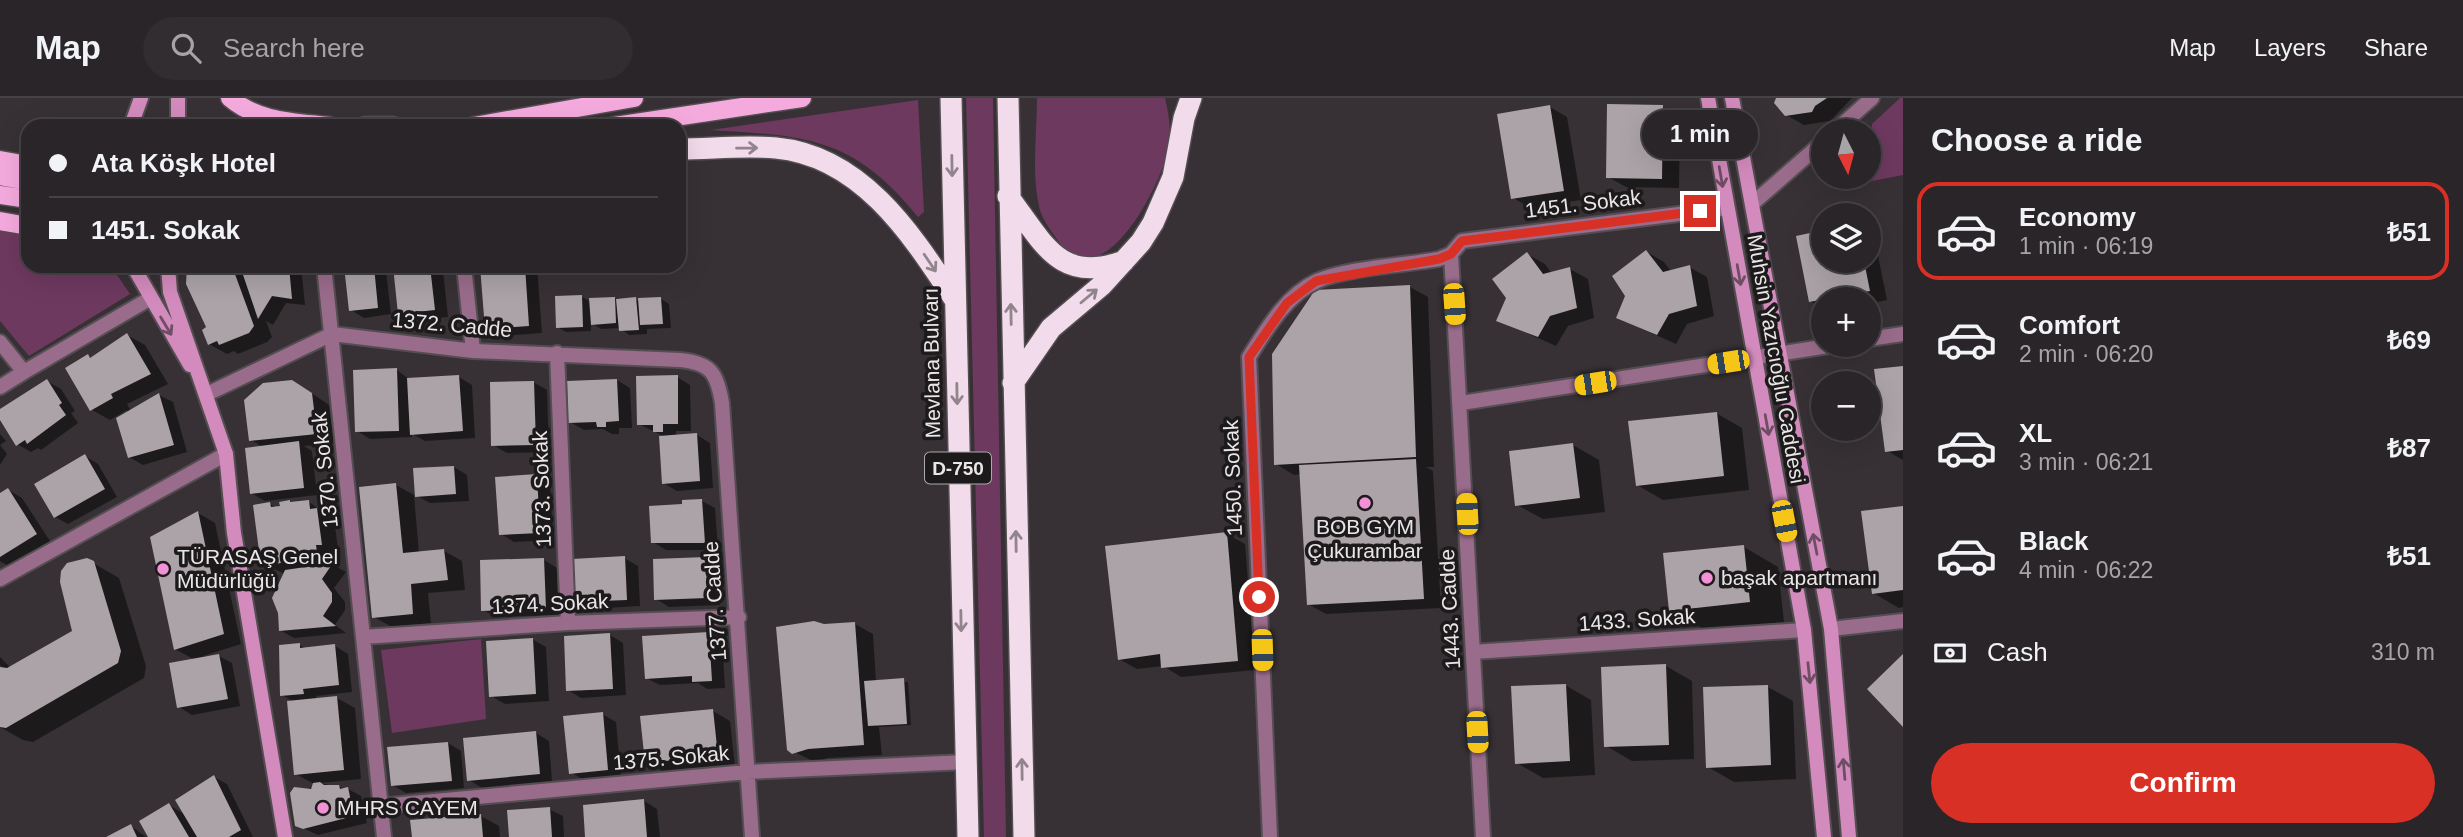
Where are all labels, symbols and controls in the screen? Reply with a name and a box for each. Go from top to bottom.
search box [143,17,633,80]
text: Map [35,29,101,66]
icon: search [167,29,205,67]
text: Search here [223,33,365,63]
text: Map [2169,34,2216,61]
text: Layers [2254,34,2326,61]
text: Share [2364,34,2428,61]
callout: 1 min [1642,109,1758,158]
north arrow [1811,119,1881,189]
map controls [1811,119,1881,441]
text: 1 min [1670,121,1730,147]
text: Choose a ride [1931,122,2143,158]
one-way arrow [735,141,758,155]
text: Ata Köşk Hotel [91,148,276,178]
one-way arrow [946,154,959,177]
one-way arrow [1715,165,1729,188]
street label: 1451. Sokak [1524,185,1643,222]
route end [1684,195,1716,227]
icon: car [1935,200,1998,263]
text: Economy [2019,202,2136,232]
button: layers [1811,203,1881,273]
text: 1451. Sokak [91,215,240,245]
text: ₺51 [2387,217,2431,247]
street label: Muhsin Yazıcıoğlu Caddesi [1743,233,1810,485]
text: 1 min · 06:19 [2019,233,2153,259]
one-way arrow [923,253,937,272]
one-way arrow [1733,263,1746,286]
car [1443,282,1466,326]
button: + [1811,287,1881,357]
street label: Mevlana Bulvarı [919,288,944,438]
one-way arrow [1080,288,1098,304]
one-way arrow [1004,303,1018,326]
street label: 1372. Cadde [391,308,513,341]
icon: car [1935,308,1998,371]
text: Comfort [2019,310,2120,340]
one-way arrow [159,315,173,335]
text: ₺69 [2387,325,2431,355]
text: 2 min · 06:20 [2019,341,2153,367]
car [1706,348,1751,376]
car [1573,369,1618,397]
button: − [1811,371,1881,441]
one-way arrow [950,382,964,405]
street label: 1370. Sokak [307,410,342,529]
one-way arrow [1760,413,1774,436]
icon: car [1935,416,1998,479]
text: XL [2019,418,2052,448]
street label: 1450. Sokak [1219,419,1246,537]
street label: 1373. Sokak [528,430,555,548]
text: ₺87 [2387,433,2431,463]
text: 3 min · 06:21 [2019,449,2153,475]
road number: D-750 [925,452,991,484]
car [1456,492,1479,536]
marker: BOB GYM Çukurambar [1357,495,1373,511]
car [1770,498,1799,544]
place label: BOB GYM Çukurambar [1307,515,1423,562]
icon: car [1935,524,1998,587]
text: Black [2019,526,2088,556]
one-way arrow [1010,530,1023,553]
one-way arrow [1808,533,1822,556]
street label: 1377. Cadde [699,540,730,662]
text: ₺51 [2387,541,2431,571]
place label: TÜRASAŞ Genel Müdürlüğü [177,545,338,592]
street label: 1443. Cadde [1435,548,1464,670]
text: 4 min · 06:22 [2019,557,2153,583]
marker: TÜRASAŞ Genel Müdürlüğü [155,561,171,577]
place label: başak apartmanı [1721,566,1877,589]
marker: başak apartmanı [1699,570,1715,586]
route start [1243,581,1275,613]
street label: 1374. Sokak [491,589,609,618]
street label: 1433. Sokak [1578,604,1696,635]
one-way arrow [954,609,968,632]
car [1251,629,1274,671]
icon: cash [1931,634,1969,672]
text: Cash [1987,637,2048,667]
text: 310 m [2371,639,2435,665]
one-way arrow [1802,661,1815,684]
car [1466,710,1489,754]
street label: 1375. Sokak [612,741,731,774]
button: Confirm [1931,743,2435,823]
one-way arrow [1015,758,1029,781]
one-way arrow [1838,758,1851,781]
place label: MHRS CAYEM [337,796,478,819]
marker: MHRS CAYEM [315,800,331,816]

